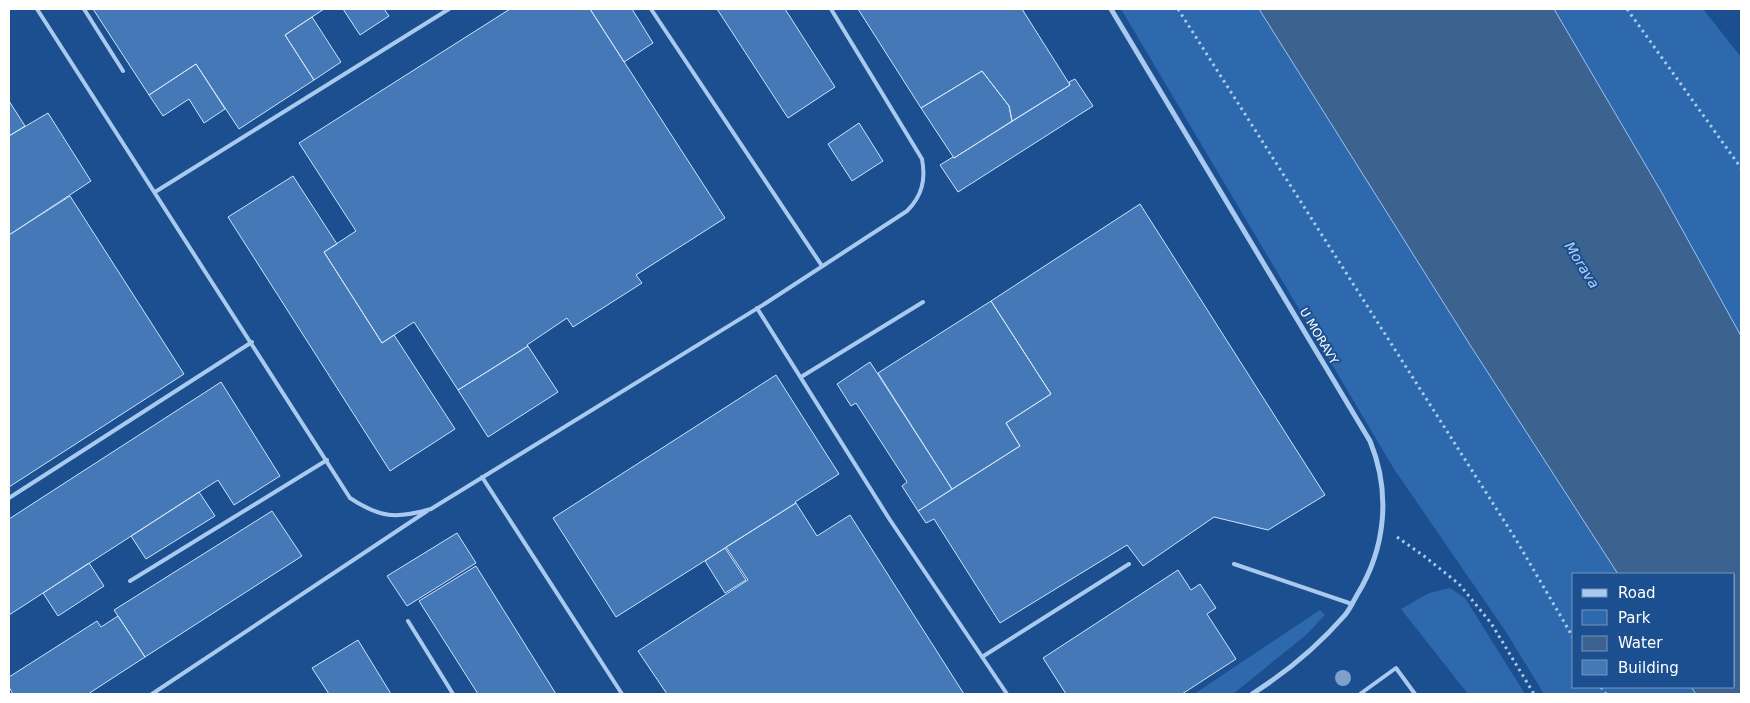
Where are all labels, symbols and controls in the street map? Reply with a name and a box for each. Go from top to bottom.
water label: Morava [1561,239,1603,291]
street label: U MORAVY [1297,305,1342,367]
legend [1572,573,1735,688]
text: Road [1618,584,1656,602]
text: Park [1618,609,1651,627]
text: Water [1618,634,1663,652]
text: Building [1618,659,1679,677]

